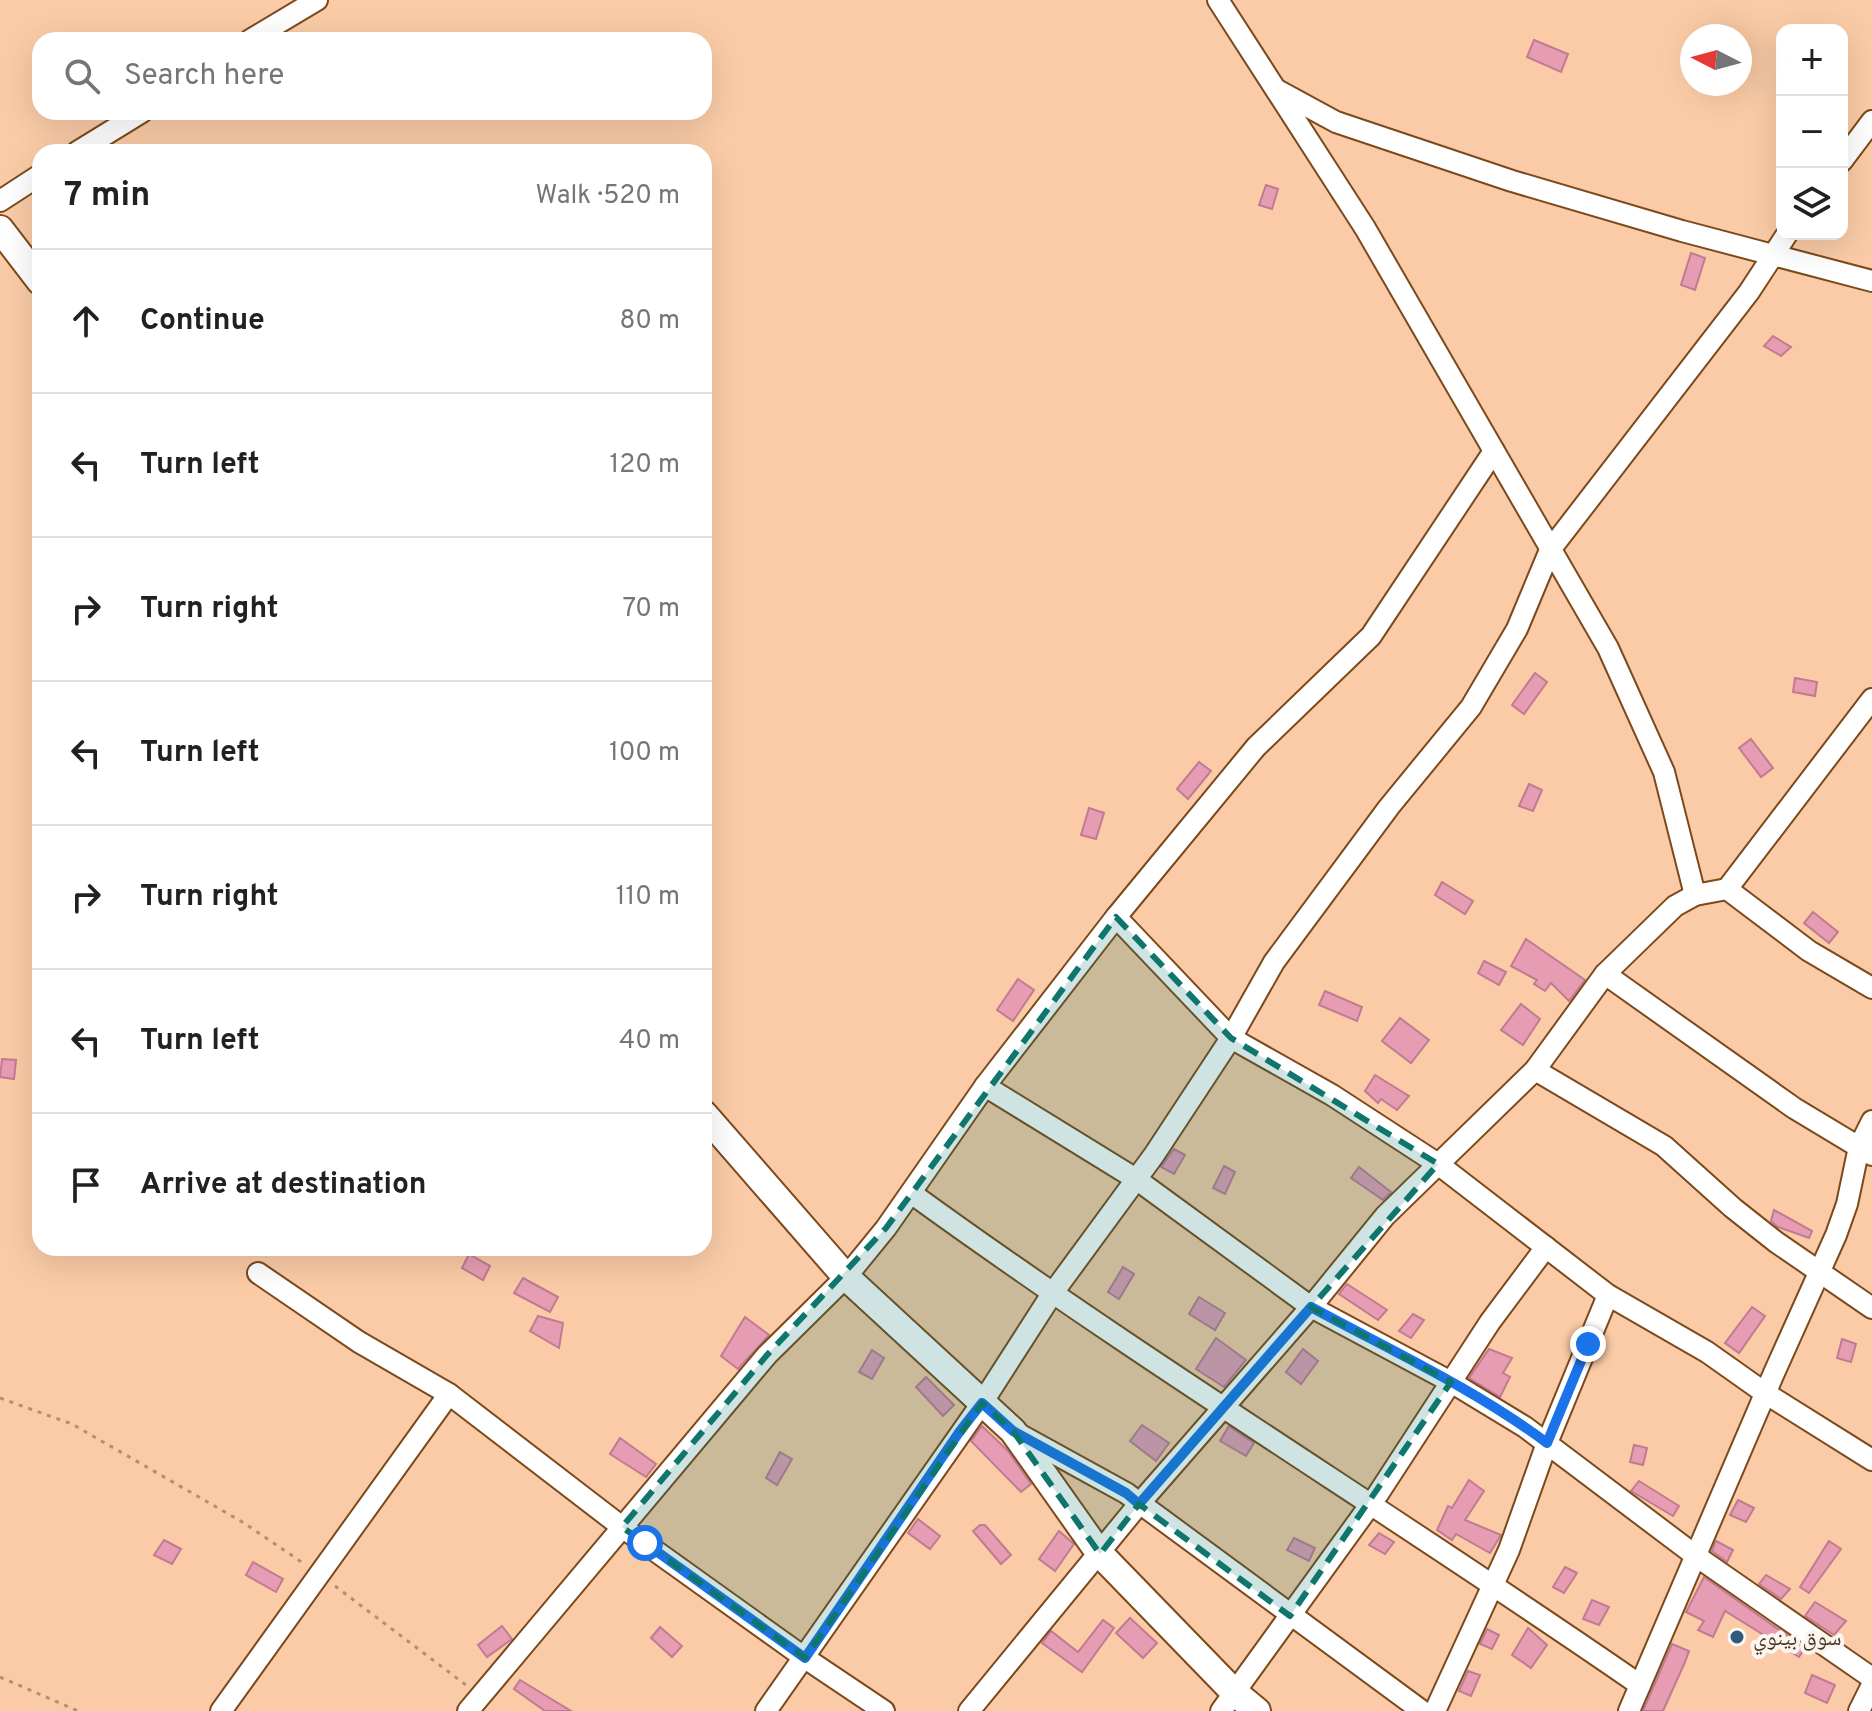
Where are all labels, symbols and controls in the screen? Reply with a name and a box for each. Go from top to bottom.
north arrow [1680,24,1752,96]
map controls [1776,24,1848,240]
button: + [1776,24,1848,96]
search box [32,32,712,120]
icon: search [60,54,104,98]
text: Search here [124,58,284,95]
button: − [1776,96,1848,168]
button: layers [1776,168,1848,240]
text: 7 min [64,175,150,218]
text: Walk · 520 m [536,180,680,213]
icon: ahead [64,299,108,343]
text: Continue [140,303,265,340]
text: 80 m [620,305,680,338]
icon: left [64,443,108,487]
text: Turn left [140,447,260,484]
text: 120 m [610,449,680,482]
icon: right [64,587,108,631]
text: Turn right [140,591,278,628]
text: 70 m [622,593,680,626]
icon: left [64,731,108,775]
text: Turn left [140,735,260,772]
text: 100 m [609,737,680,770]
icon: right [64,875,108,919]
text: Turn right [140,879,278,916]
text: 110 m [616,881,680,914]
icon: left [64,1019,108,1063]
text: Turn left [140,1023,260,1060]
text: 40 m [619,1025,680,1058]
icon: arrive [64,1163,108,1207]
text: Arrive at destination [140,1167,426,1204]
route end [1570,1326,1606,1362]
route start [627,1525,663,1561]
place label: سوق بينوي [1753,1626,1841,1655]
marker: سوق بينوي [1728,1628,1746,1646]

